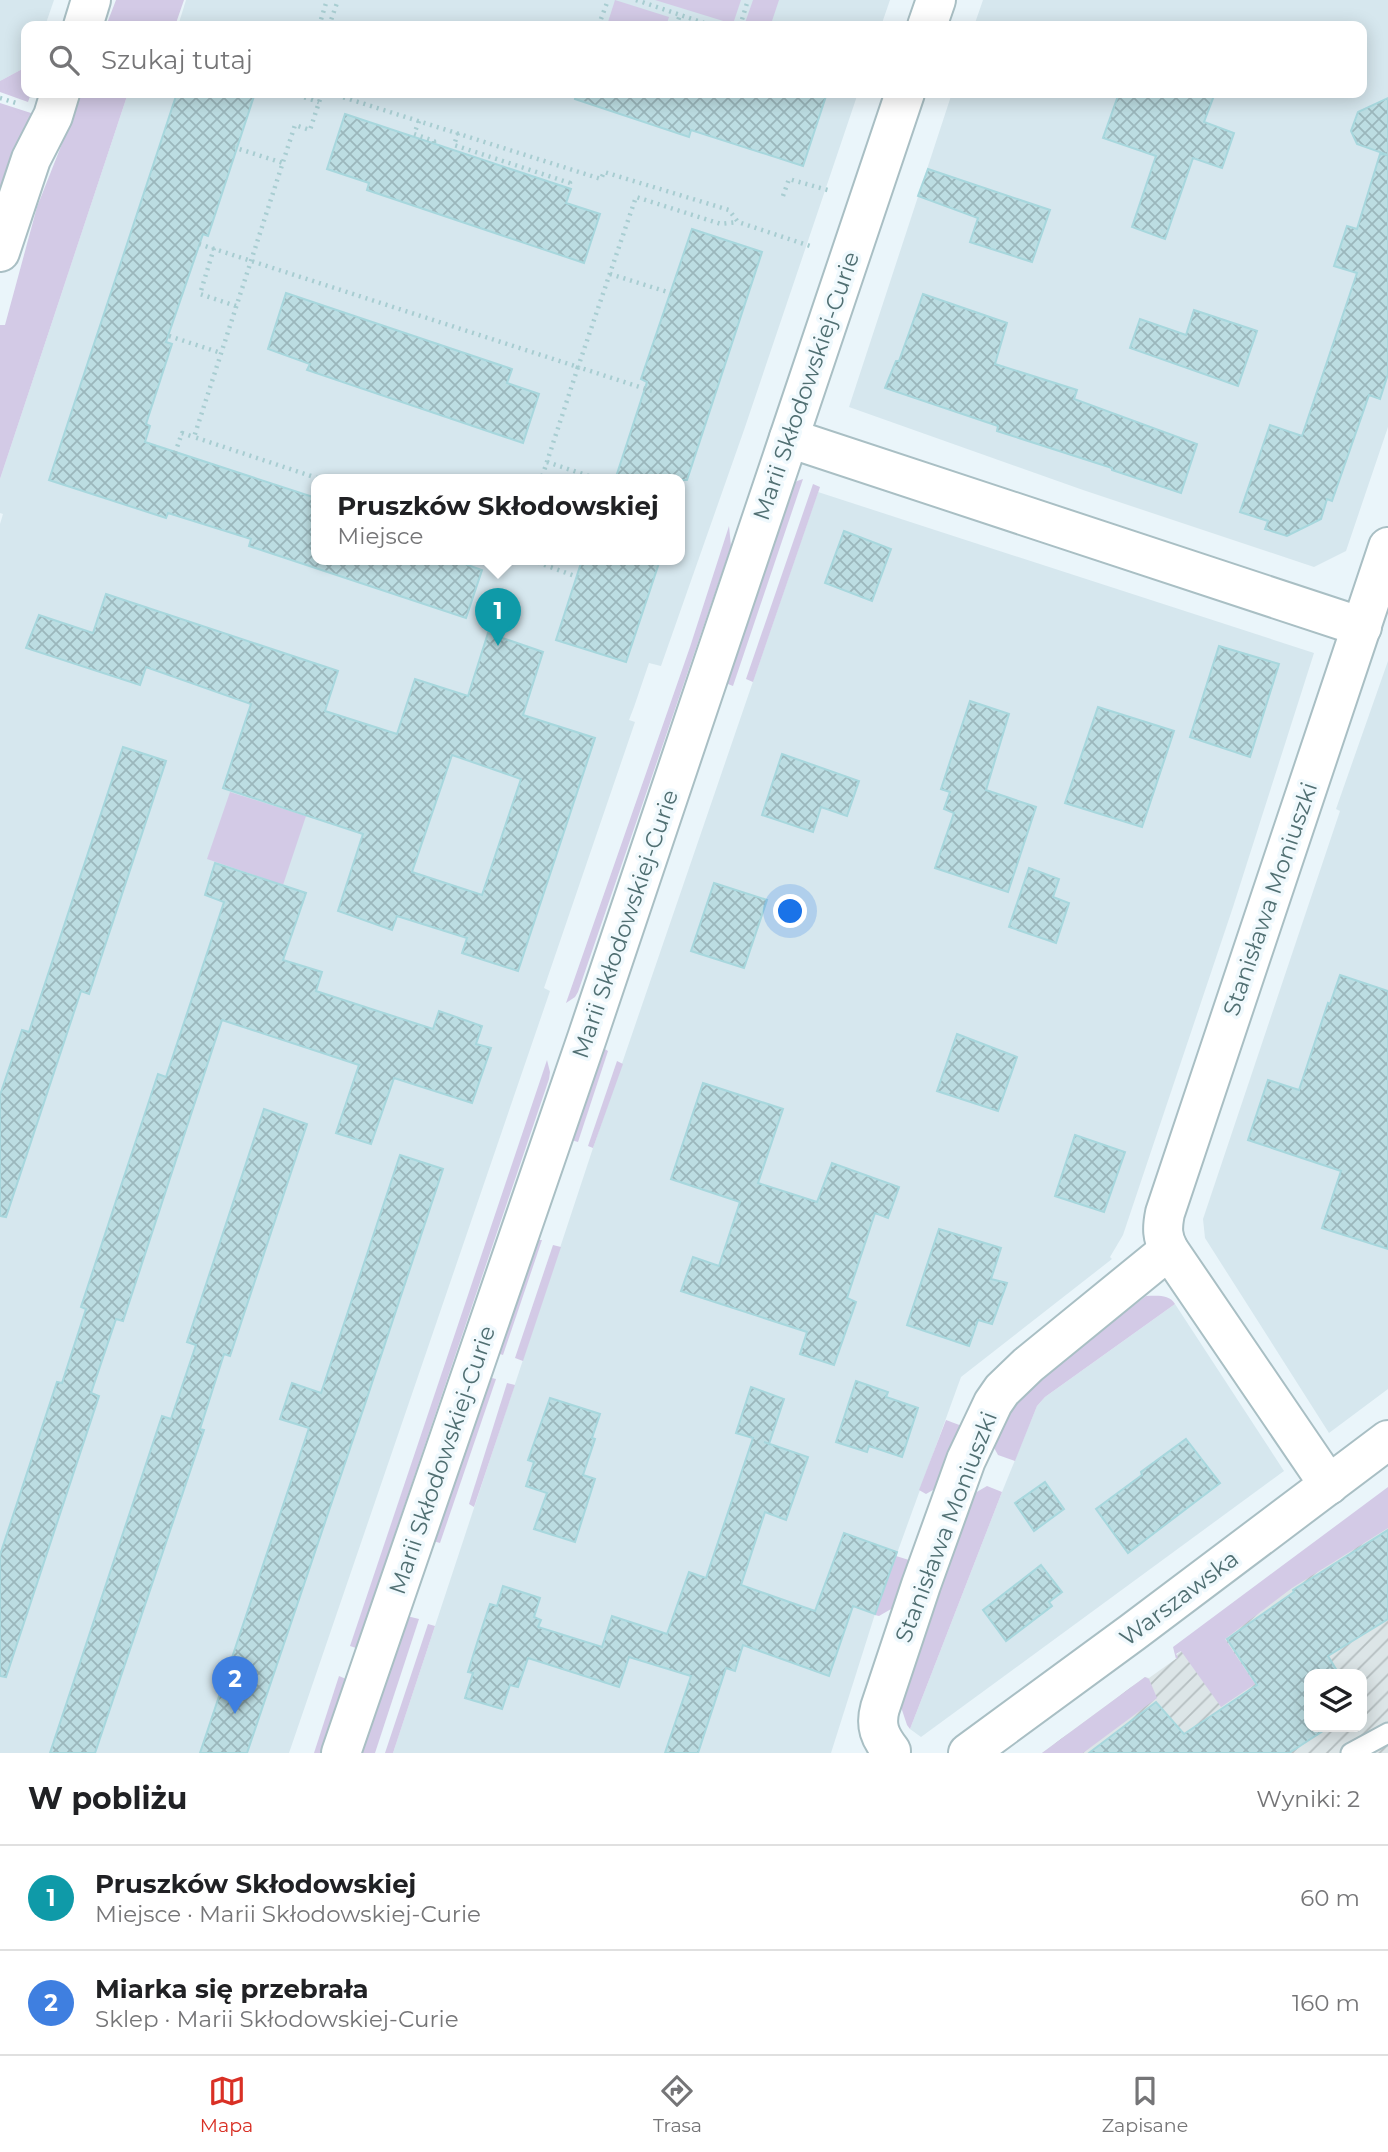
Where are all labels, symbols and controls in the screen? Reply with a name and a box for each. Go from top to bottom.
search box [21,21,1367,98]
icon: search [45,41,83,79]
text: Szukaj tutaj [101,44,253,76]
street label: Marii Skłodowskiej-Curie [747,248,865,524]
popup [311,474,685,565]
text: Pruszków Skłodowskiej [337,490,659,522]
text: Miejsce [337,522,423,550]
pin: 1 [475,588,521,646]
street label: Stanisława Moniuszki [1217,779,1323,1019]
street label: Marii Skłodowskiej-Curie [566,786,684,1062]
your location [773,894,807,928]
street label: Marii Skłodowskiej-Curie [383,1322,501,1598]
street label: Stanisława Moniuszki [889,1408,1003,1646]
street label: Warszawska [1114,1544,1244,1652]
pin: 2 [212,1656,258,1714]
map controls [1304,1669,1367,1732]
button: layers [1304,1669,1367,1732]
text: W pobliżu [28,1780,187,1817]
text: Wyniki: 2 [1256,1785,1360,1813]
text: Pruszków Skłodowskiej [95,1868,416,1900]
text: 1 [46,1884,56,1912]
text: 60 m [1300,1884,1360,1912]
text: Miejsce · Marii Skłodowskiej-Curie [95,1900,481,1928]
text: Miarka się przebrała [95,1973,369,2005]
text: 2 [44,1989,58,2017]
text: 160 m [1292,1989,1360,2017]
text: Sklep · Marii Skłodowskiej-Curie [95,2005,459,2033]
tab: Mapa [200,2072,253,2137]
tab: Trasa [653,2072,702,2137]
tab: Zapisane [1102,2072,1188,2137]

